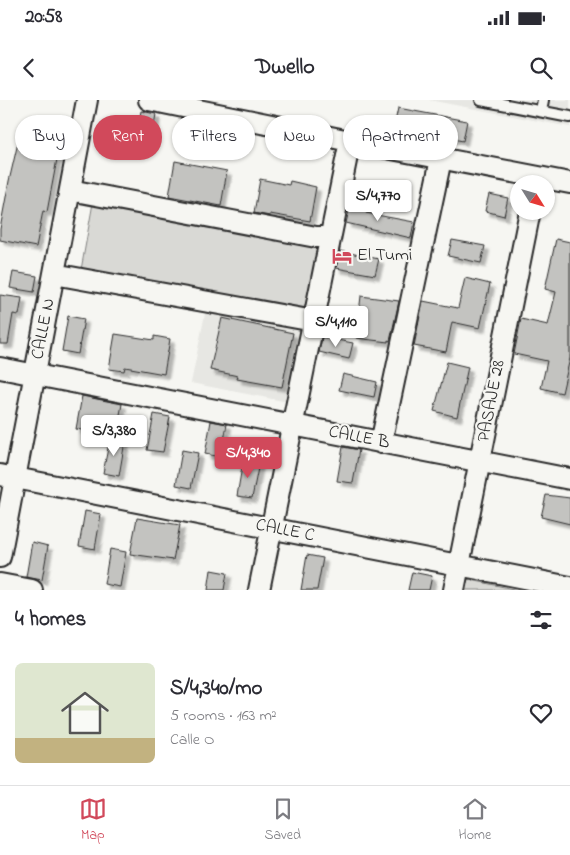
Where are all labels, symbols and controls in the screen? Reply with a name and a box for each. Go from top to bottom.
text: 20:58 [25,4,62,31]
text: Dwello [255,52,315,84]
icon: back [15,54,43,82]
icon: search [527,54,555,82]
chip: Buy [15,115,83,160]
chip: Rent [93,115,162,160]
chip: Filters [172,115,255,160]
chip: New [265,115,333,160]
chip: Apartment [343,115,458,160]
north arrow [510,175,555,220]
map controls [510,175,555,220]
pin: S/4,770 [332,180,424,222]
text: S/4,770 [356,184,400,208]
place label: El Tumi [357,243,412,269]
hotel icon: El Tumi [331,245,353,267]
street label: CALLE N [25,296,63,362]
pin: S/4,110 [290,306,382,348]
text: S/4,110 [315,310,357,334]
street label: PASAJE 28 [471,358,513,444]
pin: S/3,380 [68,414,160,457]
text: S/3,380 [92,419,136,443]
street label: CALLE B [326,419,392,457]
pin: S/4,340 [202,436,294,479]
text: S/4,340 [226,441,270,465]
street label: CALLE C [253,513,317,549]
text: 4 homes [15,605,86,635]
icon: filters [527,606,555,634]
text: S/4,340/mo [170,674,262,704]
icon: home [55,683,115,743]
icon: heart [527,699,555,727]
text: 5 rooms · 163 m² [170,704,277,728]
text: Calle O [170,728,214,752]
tab: Map [79,795,107,846]
tab: Saved [264,795,301,846]
tab: Home [459,795,491,846]

